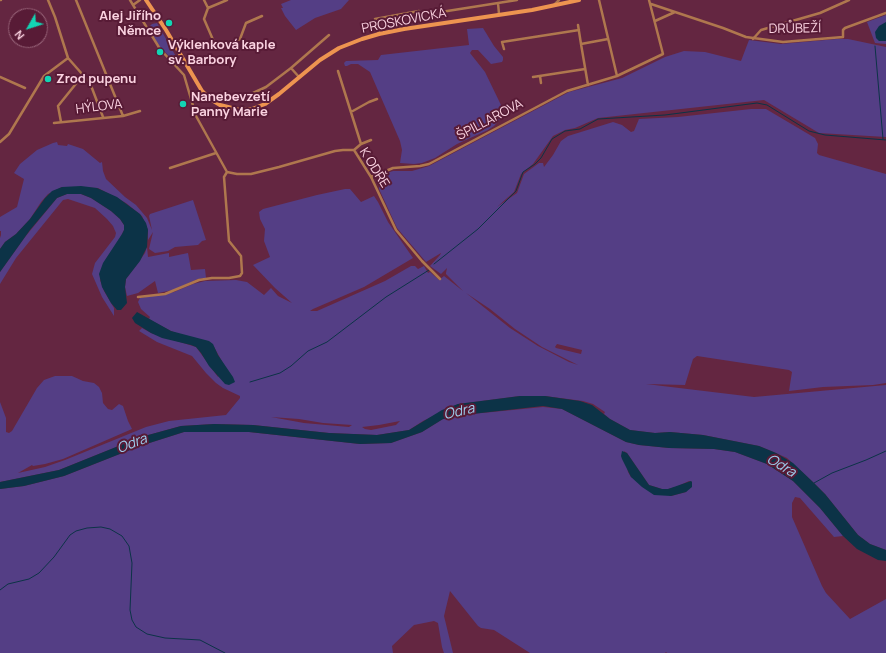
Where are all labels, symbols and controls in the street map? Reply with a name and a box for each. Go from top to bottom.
street label: PROSKOVICKÁ [360,5,448,37]
north arrow [8,8,48,48]
place label: Alej Jiřího Němce [99,8,161,39]
marker: Alej Jiřího Němce [164,18,174,28]
street label: DRŮBEŽÍ [769,21,821,37]
text: N [11,27,27,43]
place label: Výklenková kaple sv. Barbory [168,37,275,68]
marker: Výklenková kaple sv. Barbory [155,47,165,57]
place label: Zrod pupenu [56,71,136,87]
marker: Zrod pupenu [43,74,53,84]
place label: Nanebevzetí Panny Marie [191,89,270,120]
street label: HÝLOVA [75,96,123,118]
street label: ŠPILLAROVA [454,96,526,144]
marker: Nanebevzetí Panny Marie [178,99,188,109]
street label: K ODŘE [356,145,392,191]
water label: Odra [442,400,476,424]
water label: Odra [115,431,149,457]
water label: Odra [763,451,799,481]

